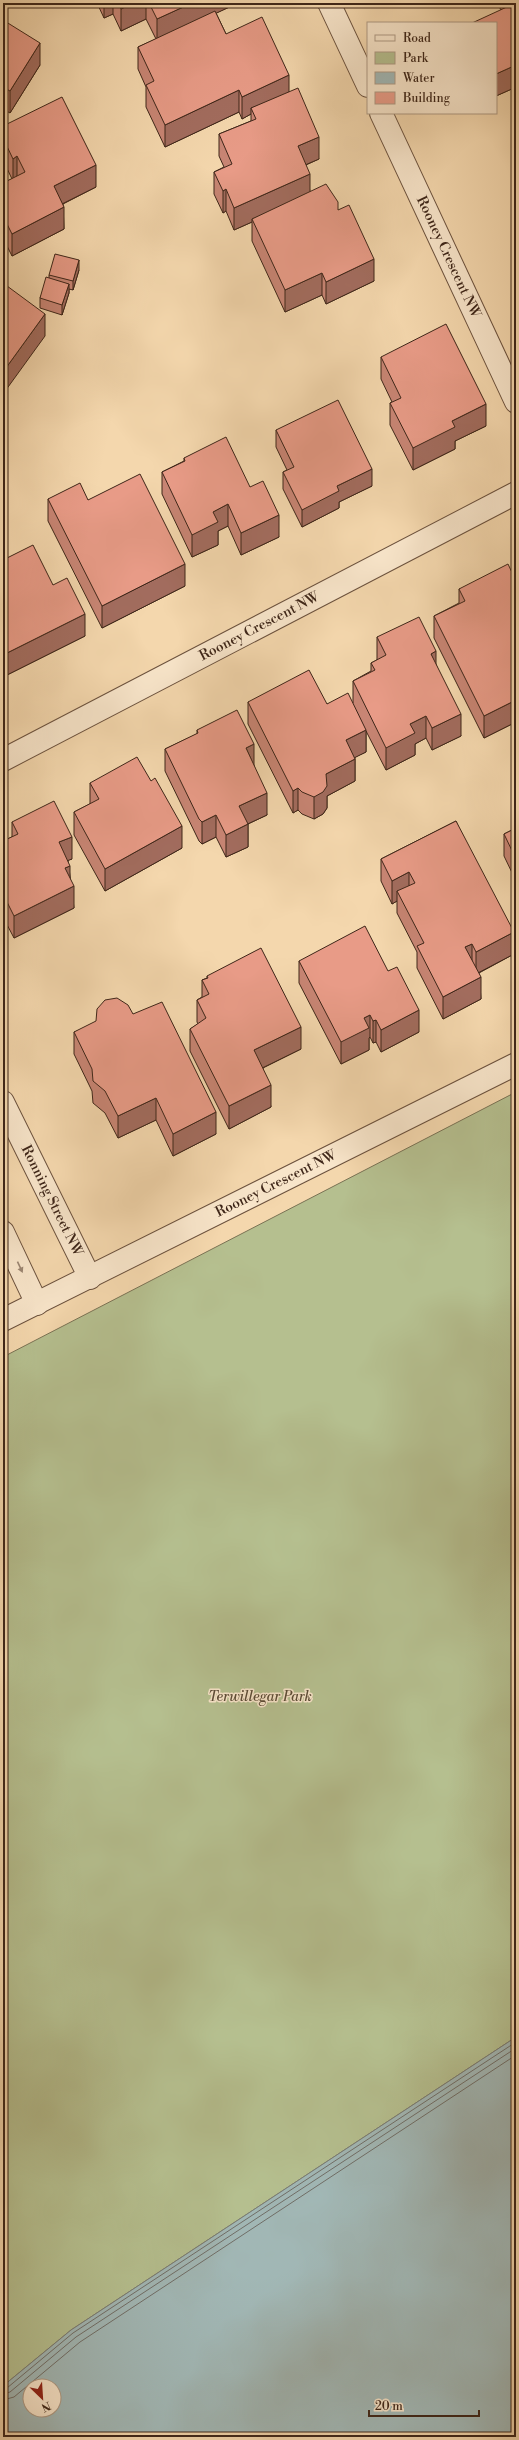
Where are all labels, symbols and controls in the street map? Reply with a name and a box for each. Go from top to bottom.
legend [367,22,497,114]
text: Road [403,31,431,46]
text: Park [403,51,429,66]
text: Water [402,71,435,86]
text: Building [402,91,451,106]
street label: Rooney Crescent NW [412,193,485,322]
street label: Rooney Crescent NW [196,587,324,665]
street label: Ronning Street NW [17,1142,87,1260]
street label: Rooney Crescent NW [213,1146,340,1221]
one-way arrow [17,1262,23,1273]
park label: Terwillegar Park [208,1688,312,1706]
north arrow [22,2378,62,2418]
scale bar [369,2392,479,2418]
text: N [39,2398,53,2414]
text: 20 m [375,2399,403,2414]

